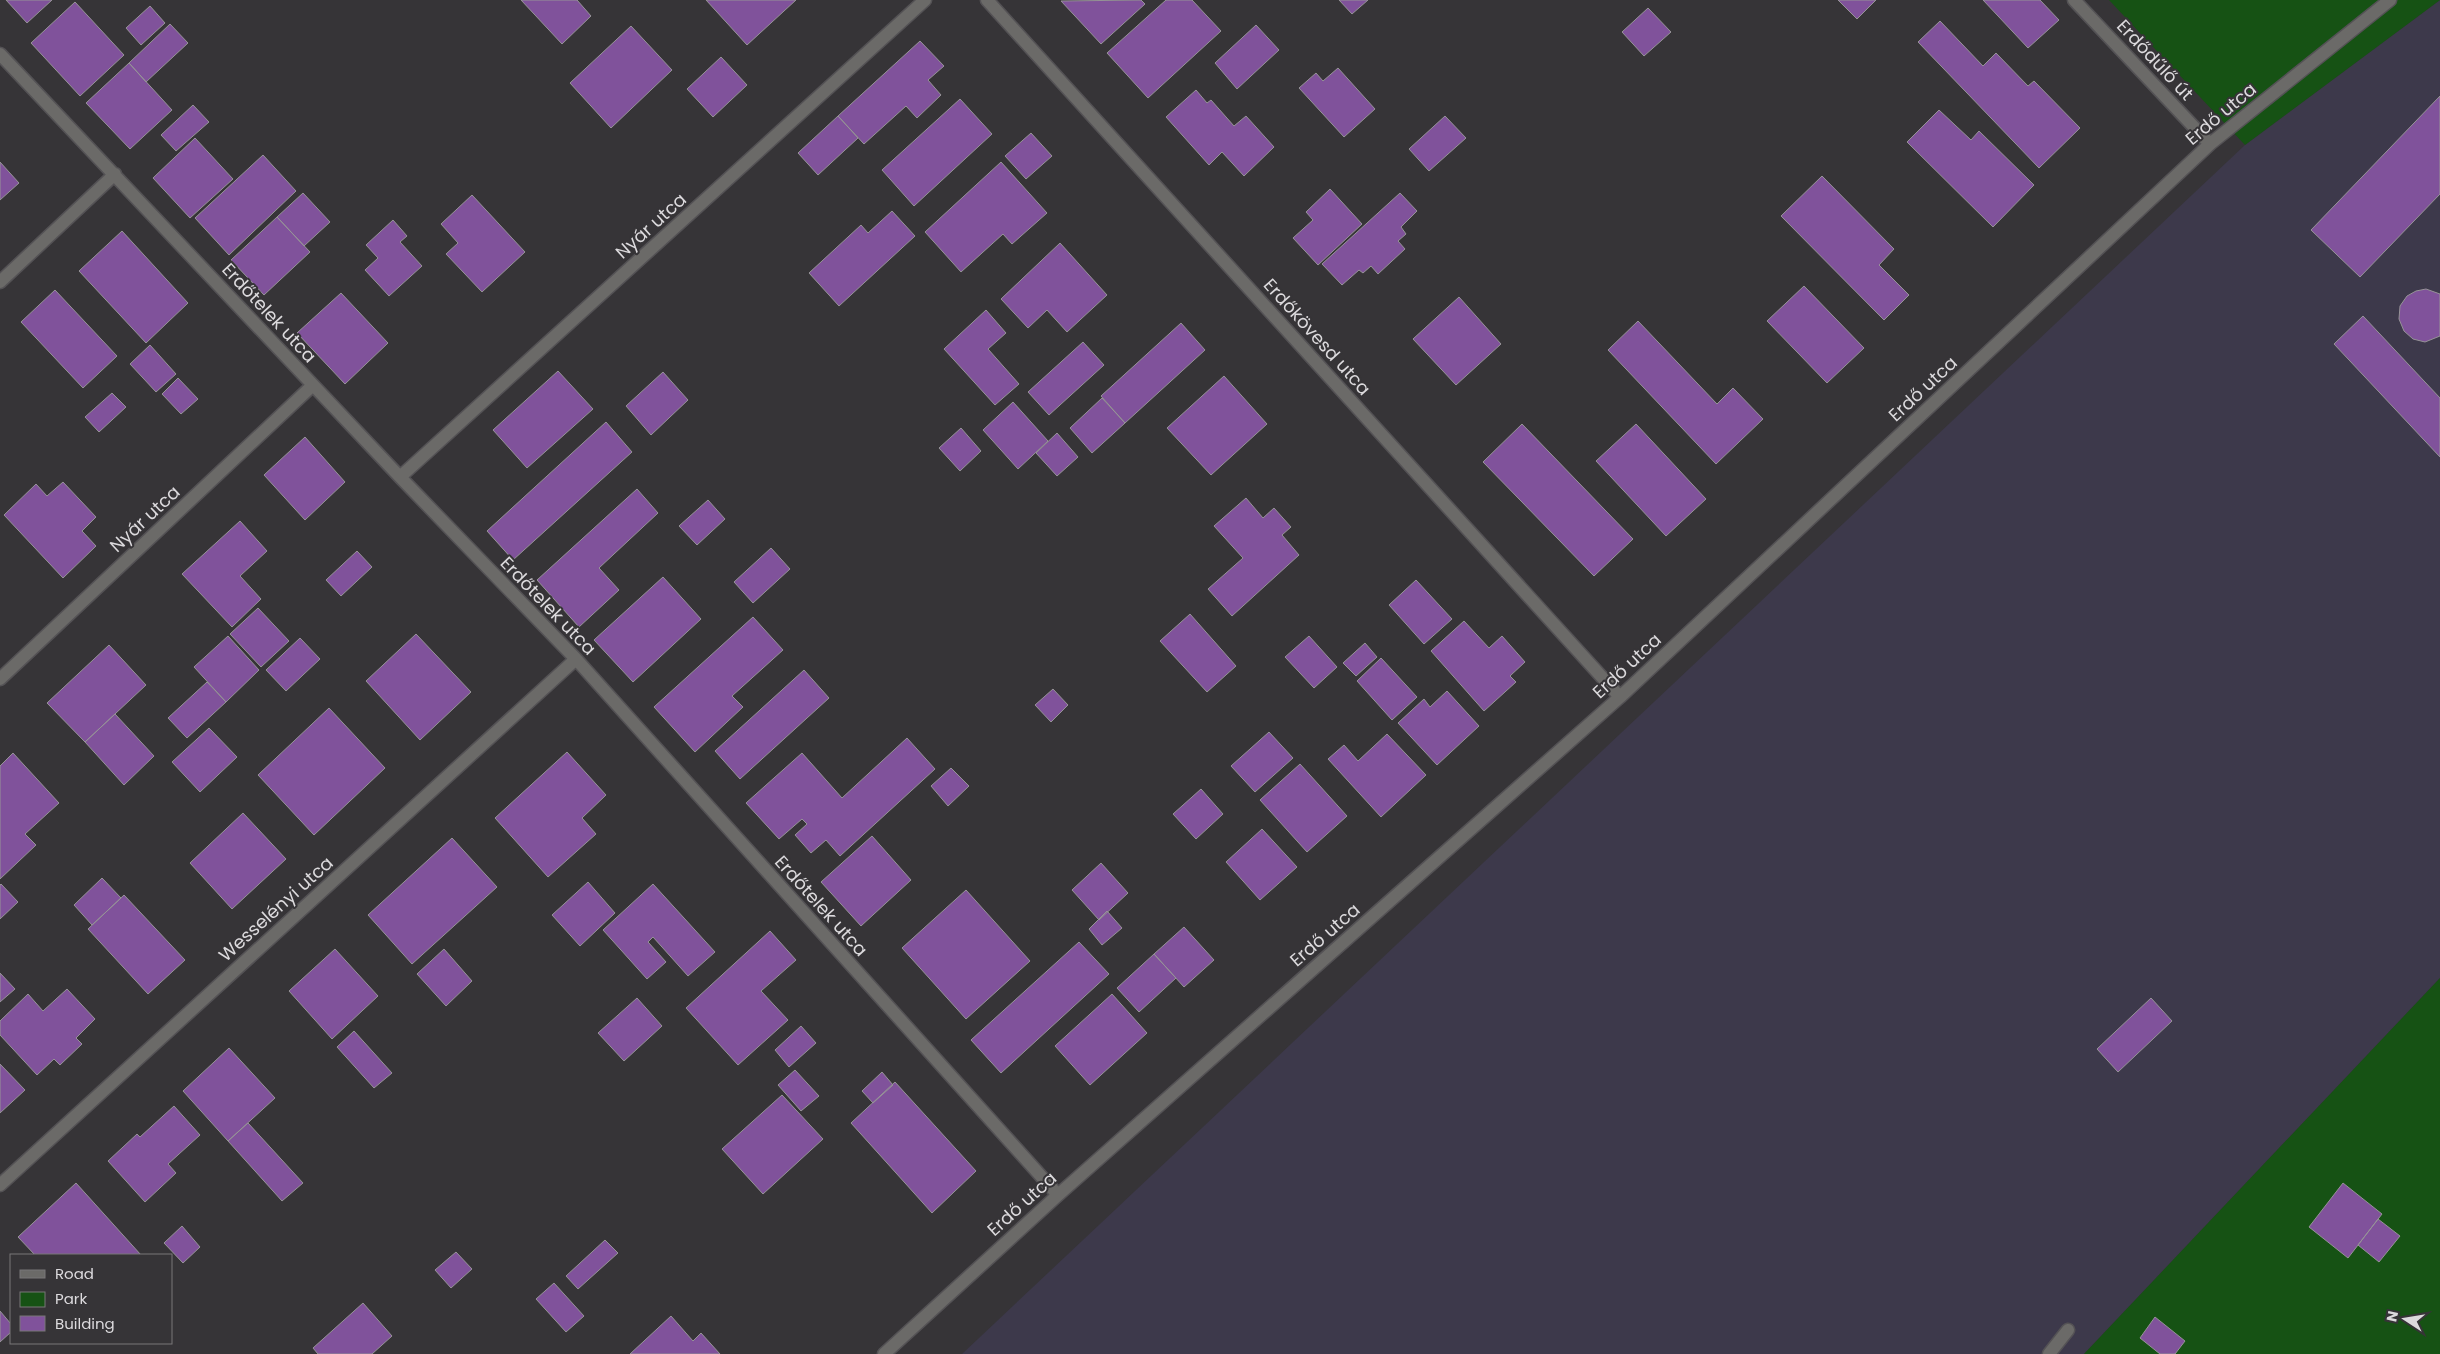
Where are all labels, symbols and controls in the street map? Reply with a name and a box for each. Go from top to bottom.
street label: Erdődűlő út [2111,14,2199,106]
street label: Erdő utca [2180,77,2262,151]
street label: Nyár utca [610,187,692,264]
street label: Erdőtelek utca [217,257,322,368]
street label: Erdőkövesd utca [1258,273,1377,400]
street label: Erdő utca [1883,350,1962,427]
street label: Nyár utca [104,480,185,558]
street label: Erdőtelek utca [495,551,602,660]
street label: Erdő utca [1587,627,1666,704]
street label: Wesselényi utca [213,850,338,967]
street label: Erdőtelek utca [769,850,874,962]
street label: Erdő utca [1284,897,1365,972]
street label: Erdő utca [981,1166,1062,1242]
legend [10,1254,172,1344]
text: Road [55,1263,94,1284]
text: Park [55,1288,87,1309]
north arrow [2380,1294,2430,1344]
text: N [2381,1309,2403,1324]
text: Building [55,1313,115,1334]

